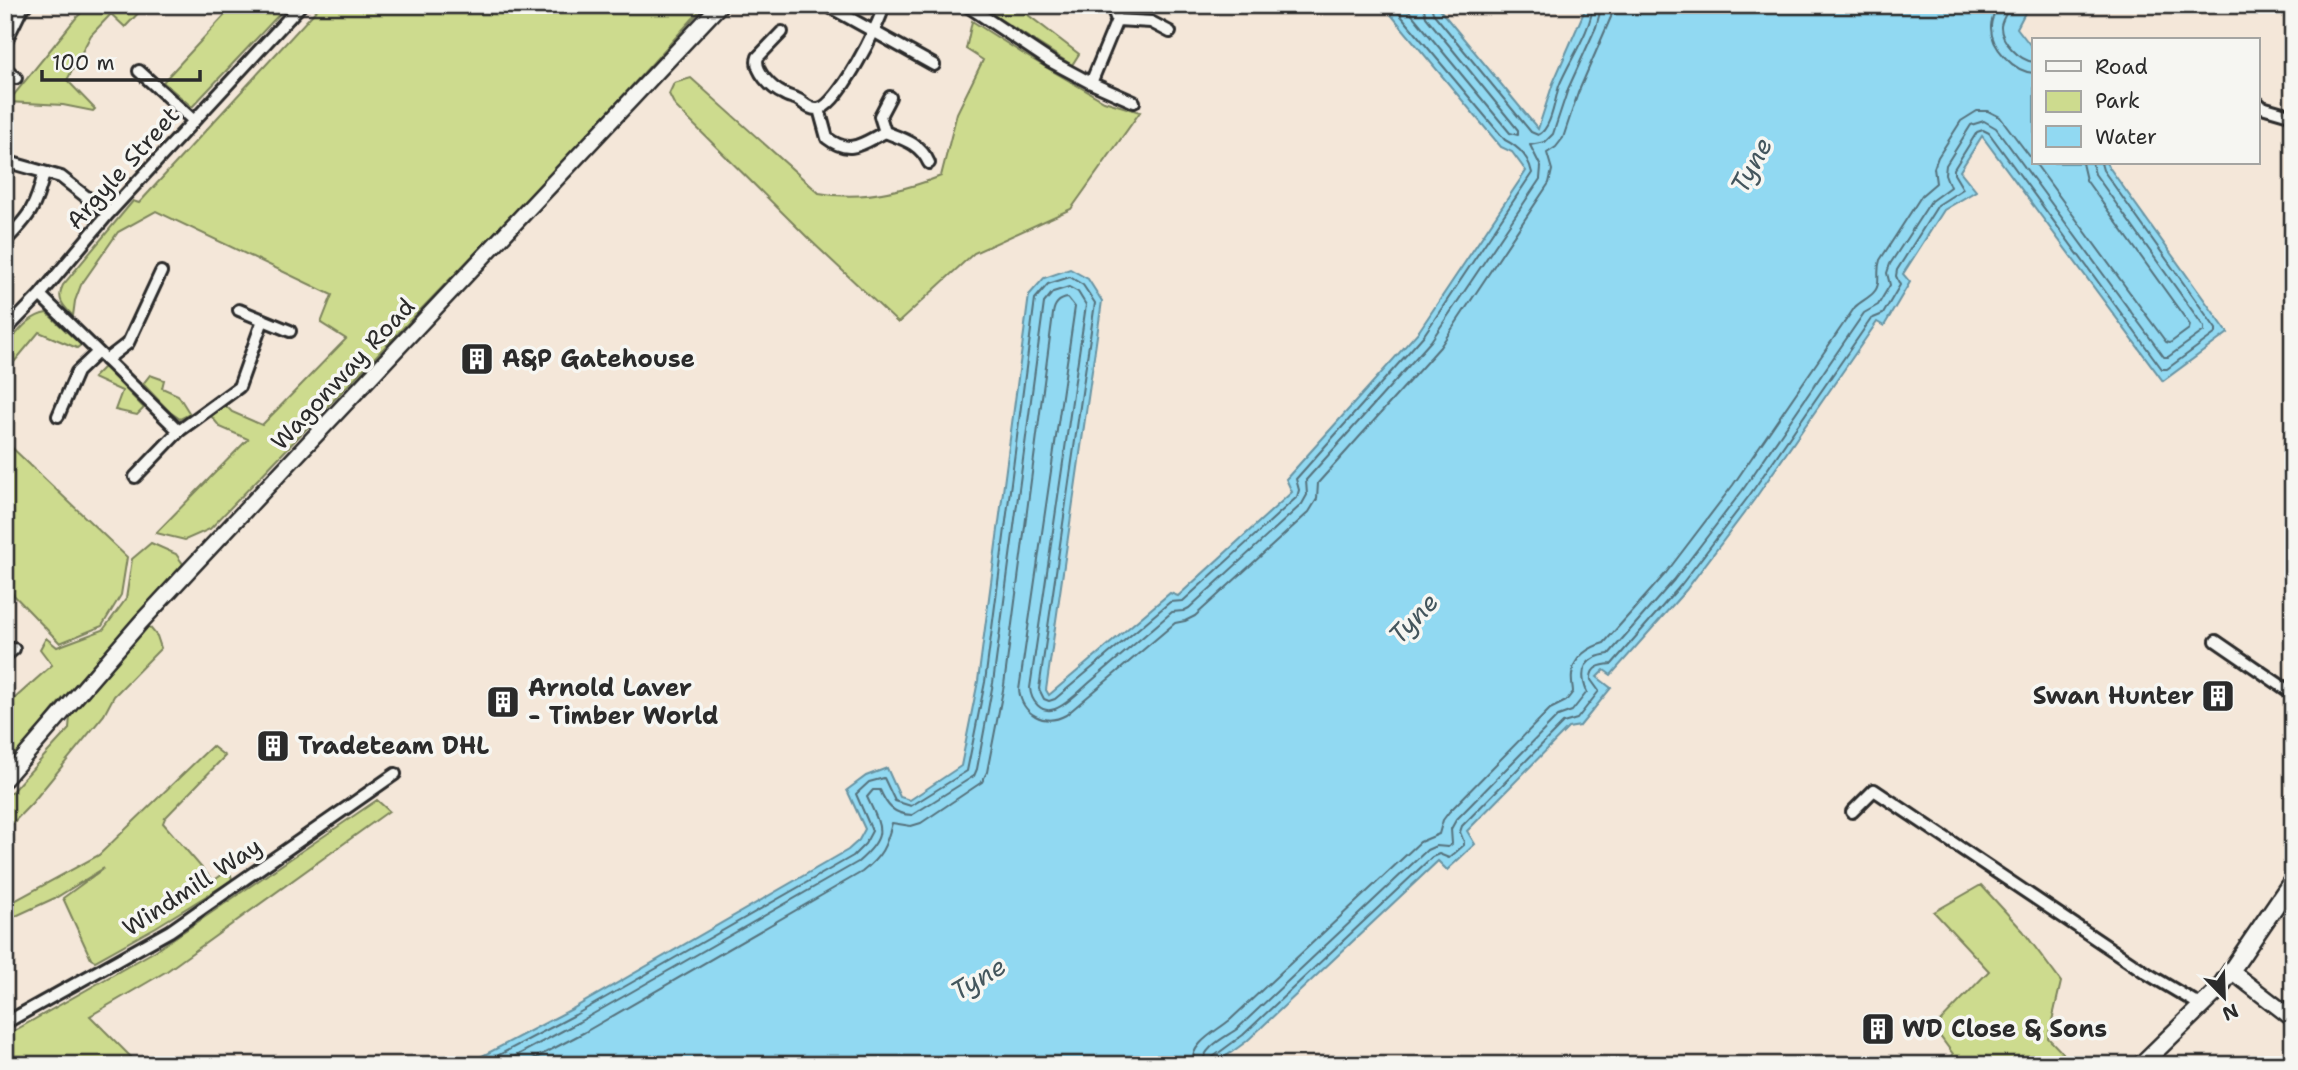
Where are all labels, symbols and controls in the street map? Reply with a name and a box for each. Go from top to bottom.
scale bar [42,38,200,82]
legend [2032,38,2260,164]
text: 100 m [52,49,115,77]
text: Road [2095,53,2148,81]
text: Park [2095,87,2140,115]
street label: Argyle Street [59,100,187,236]
text: Water [2095,123,2157,151]
water label: Tyne [1722,131,1780,199]
street label: Wagonway Road [264,291,422,457]
building icon: A&P Gatehouse [458,340,496,378]
place label: A&P Gatehouse [502,343,695,375]
water label: Tyne [1380,585,1446,651]
place label: Arnold Laver - Timber World [528,672,719,732]
building icon: Swan Hunter [2199,677,2237,715]
place label: Swan Hunter [2033,680,2194,712]
building icon: Arnold Laver - Timber World [484,683,522,721]
building icon: Tradeteam DHL [254,727,292,765]
place label: Tradeteam DHL [298,730,489,762]
street label: Windmill Way [116,830,268,944]
water label: Tyne [944,948,1012,1008]
north arrow [2190,962,2260,1032]
text: N [2219,998,2242,1027]
building icon: WD Close & Sons [1859,1010,1897,1048]
place label: WD Close & Sons [1902,1013,2107,1045]

